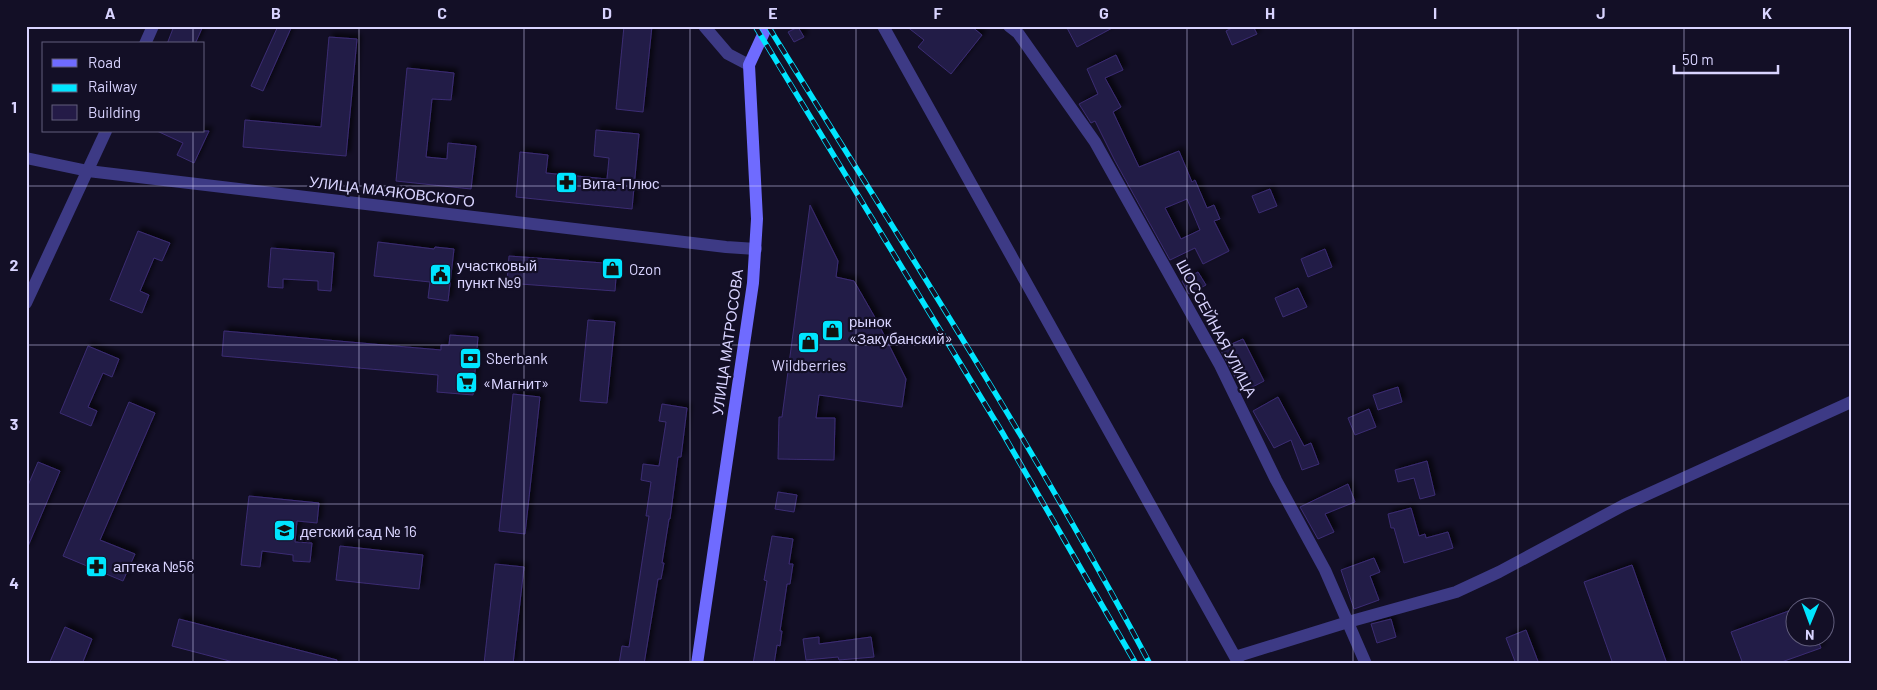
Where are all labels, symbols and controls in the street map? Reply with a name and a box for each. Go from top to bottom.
text: A [105,3,116,22]
text: B [271,3,281,22]
text: C [437,3,447,22]
text: D [602,3,612,22]
text: E [768,3,778,22]
text: F [934,3,943,22]
text: G [1099,3,1109,22]
text: H [1265,3,1275,22]
text: I [1433,3,1437,22]
text: J [1596,3,1606,22]
text: K [1762,3,1772,22]
legend [42,42,205,132]
scale bar [1674,42,1778,74]
text: 50 m [1682,50,1714,68]
text: Road [88,53,121,71]
text: Railway [88,77,137,95]
text: 1 [11,97,17,116]
text: Building [88,103,141,121]
pharmacy icon: Вита-Плюс [554,171,578,195]
street label: УЛИЦА МАЯКОВСКОГО [308,172,476,210]
place label: Вита-Плюс [582,174,660,192]
text: 2 [10,255,19,274]
place label: участковый пункт №9 [457,256,537,291]
street label: ШОССЕЙНАЯ УЛИЦА [1173,256,1261,400]
shop icon: Ozon [601,257,625,281]
place label: Ozon [629,260,661,278]
public building icon: участковый пункт №9 [429,262,453,286]
street label: УЛИЦА МАТРОСОВА [708,268,746,416]
place label: рынок «Закубанский» [849,312,953,347]
shop icon: рынок «Закубанский» [821,318,845,342]
shop icon: Wildberries [797,330,821,354]
bank icon: Sberbank [458,346,482,370]
place label: Sberbank [486,349,548,367]
place label: Wildberries [772,356,846,374]
supermarket icon: «Магнит» [455,371,479,395]
place label: «Магнит» [483,374,549,392]
text: 3 [10,414,18,433]
school or university icon: детский сад № 16 [272,519,296,543]
place label: детский сад № 16 [300,522,417,540]
pharmacy icon: аптека №56 [85,554,109,578]
place label: аптека №56 [113,557,194,575]
text: 4 [9,573,19,592]
north arrow [1784,598,1834,648]
text: N [1805,627,1815,644]

